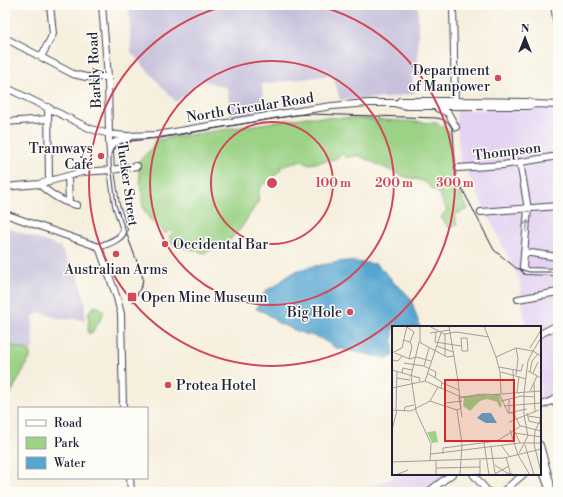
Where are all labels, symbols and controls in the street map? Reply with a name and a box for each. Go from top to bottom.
north arrow [505,18,545,58]
text: N [521,22,530,36]
street label: Barkly Road [84,31,106,110]
place label: Department of Manpower [408,62,490,96]
marker: Department of Manpower [493,73,503,83]
street label: North Circular Road [185,89,315,127]
street label: Thompson [472,139,543,165]
place label: Tramways Café [29,140,93,174]
street label: Tucker Street [112,141,142,228]
marker: Tramways Café [96,151,106,161]
centre of rings [265,176,279,190]
text: 100 m [315,176,351,191]
text: 200 m [375,176,413,191]
text: 300 m [436,176,474,191]
one-way arrow [523,220,531,233]
place label: Occidental Bar [173,236,268,254]
marker: Occidental Bar [160,239,170,249]
marker: Australian Arms [111,249,121,259]
place label: Australian Arms [63,261,168,279]
place label: Open Mine Museum [141,289,267,307]
marker: Open Mine Museum [126,291,138,303]
place label: Big Hole [286,304,342,322]
marker: Big Hole [345,307,355,317]
inset map [392,326,541,475]
place label: Protea Hotel [176,377,256,395]
marker: Protea Hotel [163,380,173,390]
legend [18,407,148,479]
text: Road [54,416,82,431]
text: Park [54,436,80,451]
text: Water [53,456,86,471]

